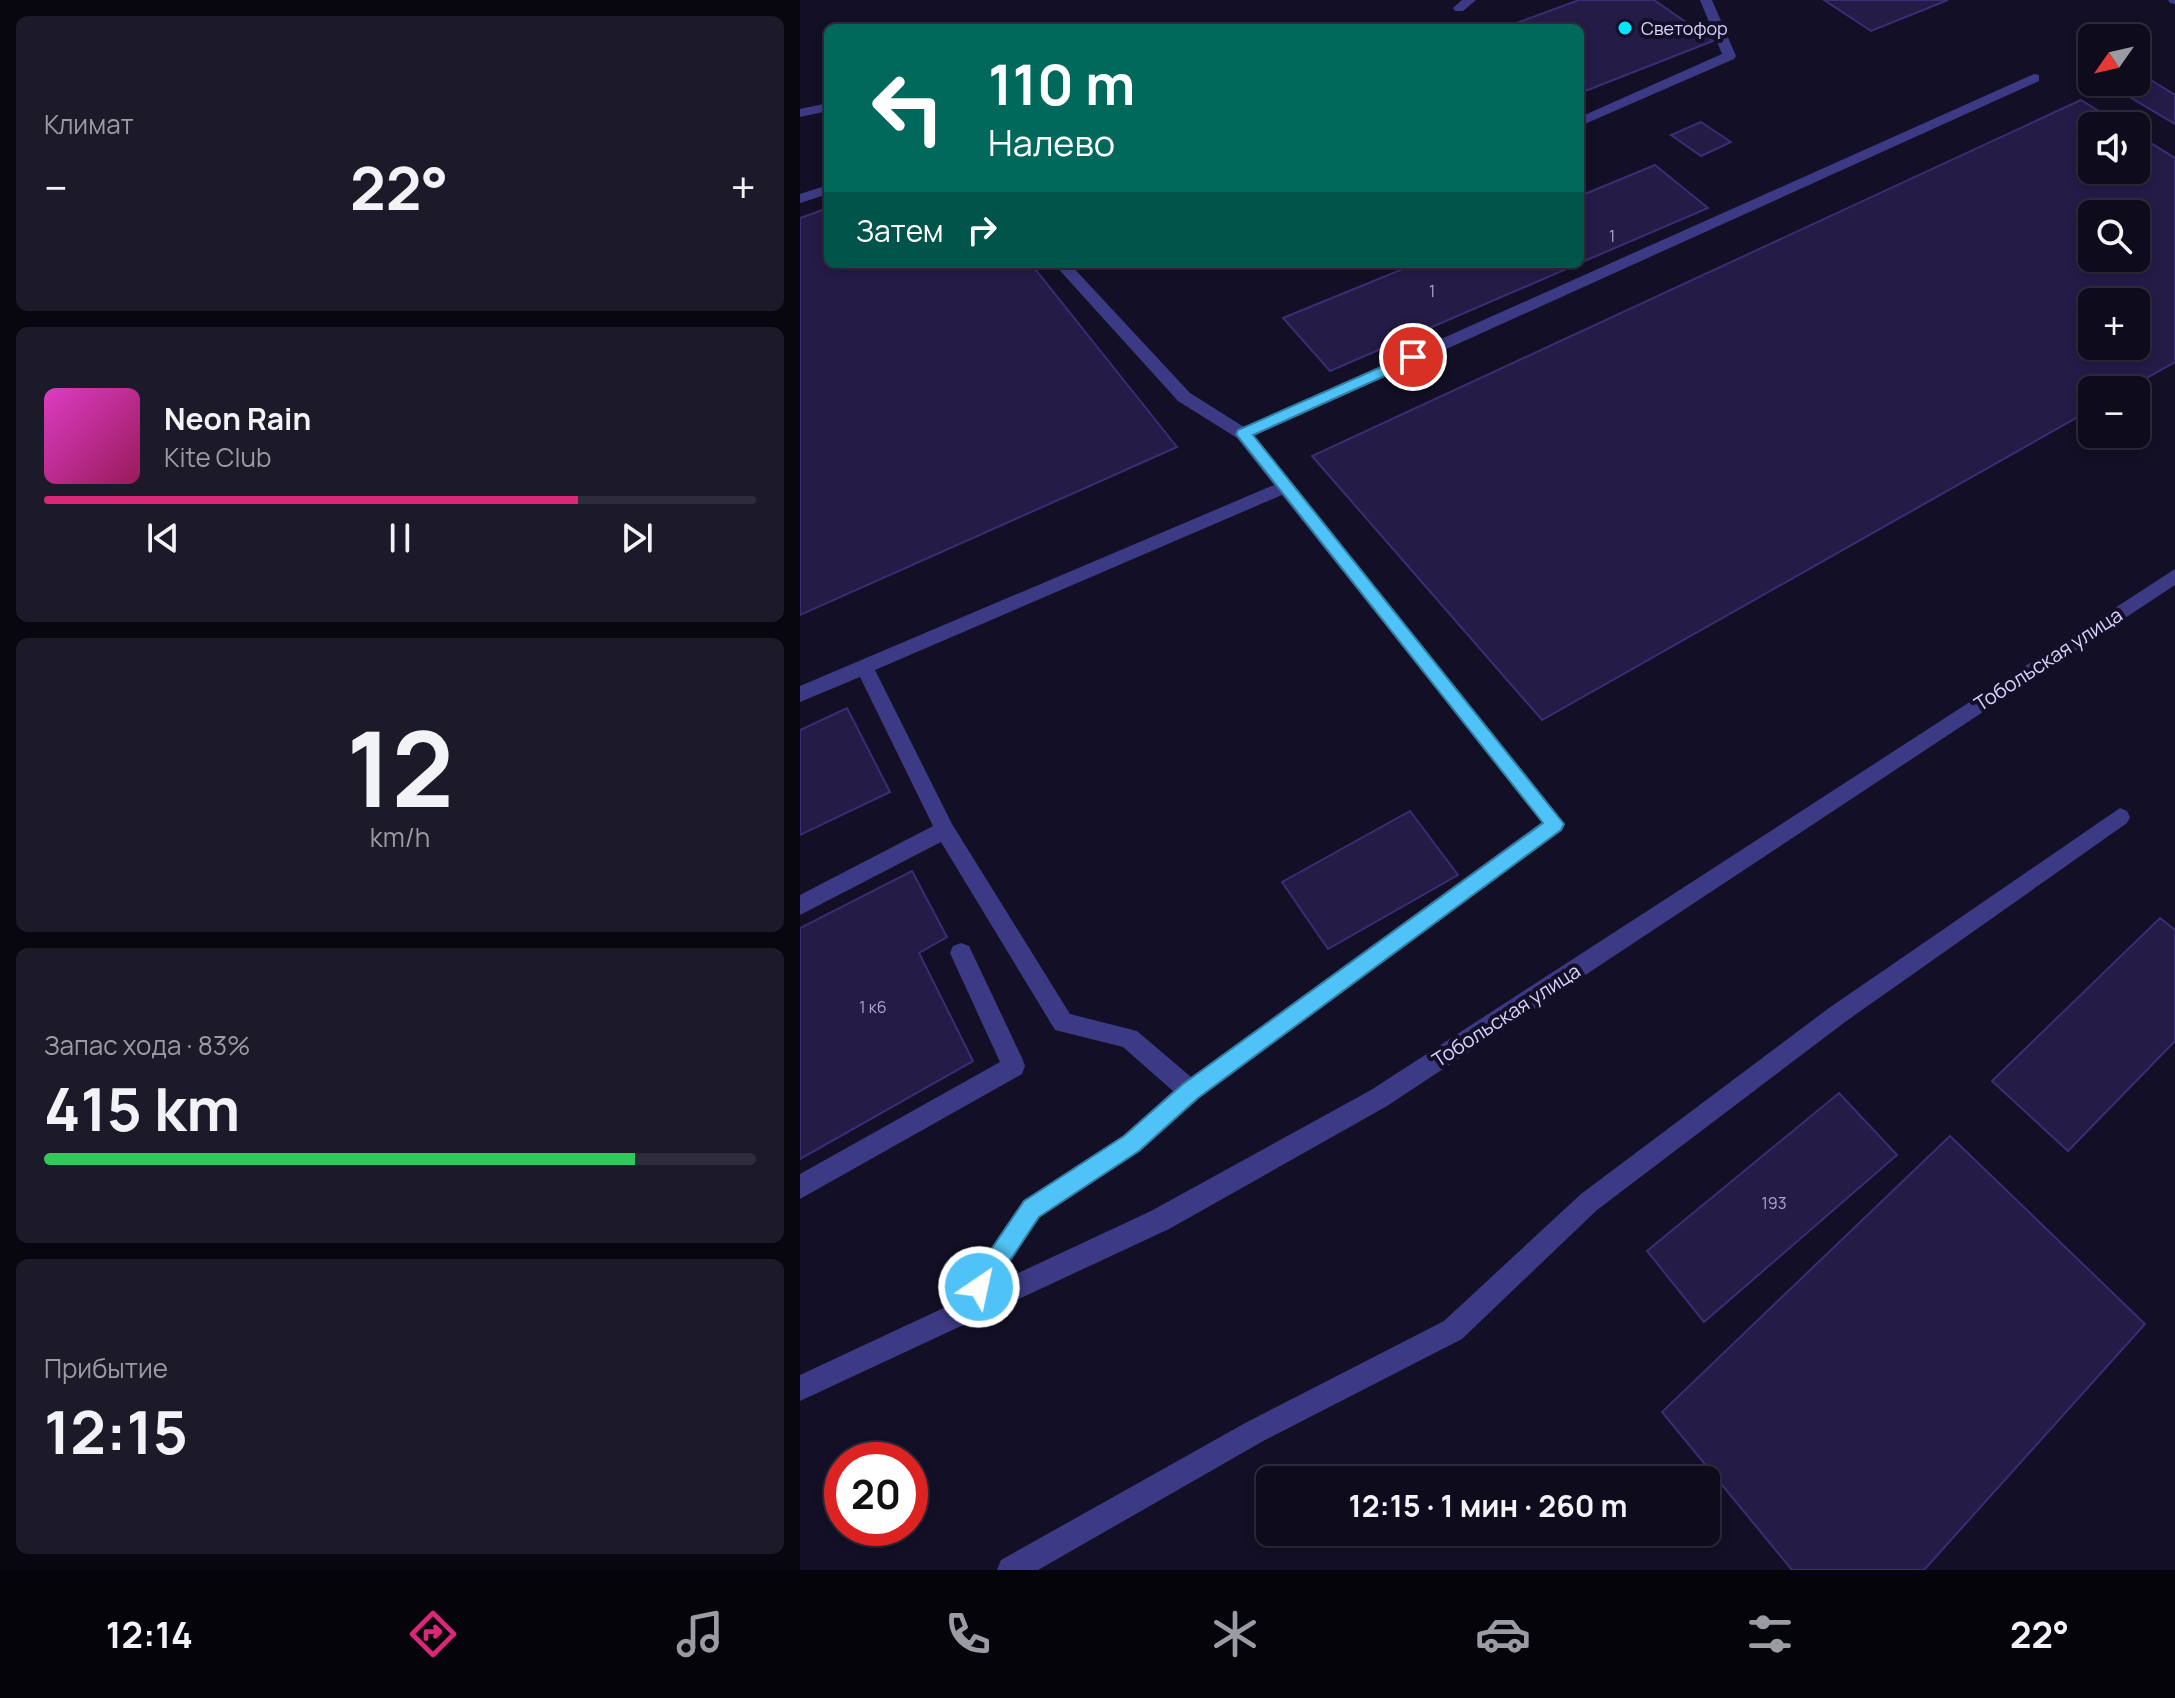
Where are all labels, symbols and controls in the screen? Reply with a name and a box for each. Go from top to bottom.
place label: Светофор [1641,16,1728,40]
marker: Светофор [1616,19,1634,37]
north arrow [2078,24,2150,96]
map controls [2078,24,2150,448]
text: 110 m [988,45,1135,122]
icon: left [856,56,960,160]
text: Климат [44,106,134,142]
button: sound [2078,112,2150,184]
text: Налево [988,118,1115,167]
text: 22° [350,146,448,228]
text: − [44,157,68,217]
text: + [731,157,756,217]
button: search [2078,200,2150,272]
icon: right [960,208,1004,252]
text: Затем [856,210,944,251]
house number: 1 [1609,225,1615,247]
house number: 1 [1429,280,1435,302]
button: + [2078,288,2150,360]
pin [1379,323,1447,391]
icon: arrive [1391,335,1435,379]
button: − [2078,376,2150,448]
text: Neon Rain [164,398,311,439]
text: Kite Club [164,439,271,475]
icon: previous [141,516,185,560]
icon: pause [378,516,422,560]
icon: next [615,516,659,560]
street label: Тобольская улица [1969,601,2127,717]
text: 12 [346,696,454,838]
text: km/h [370,819,430,855]
street label: Тобольская улица [1427,957,1585,1073]
house number: 1 к6 [859,996,887,1018]
text: Запас хода · 83% [44,1027,251,1063]
text: 415 km [44,1067,240,1149]
house number: 193 [1761,1192,1787,1214]
position arrow [937,1245,1021,1329]
text: Прибытие [44,1350,168,1386]
text: 12:15 [44,1390,188,1472]
speed limit sign: 20 [824,1442,928,1546]
text: 12:15 · 1 мин · 260 m [1349,1485,1628,1526]
icon: directions [405,1606,461,1662]
icon: music [672,1606,728,1662]
icon: phone [940,1606,996,1662]
icon: climate [1207,1606,1263,1662]
icon: car [1475,1606,1531,1662]
icon: filters [1742,1606,1798,1662]
text: 12:14 [106,1610,193,1659]
text: 22° [2010,1610,2069,1659]

